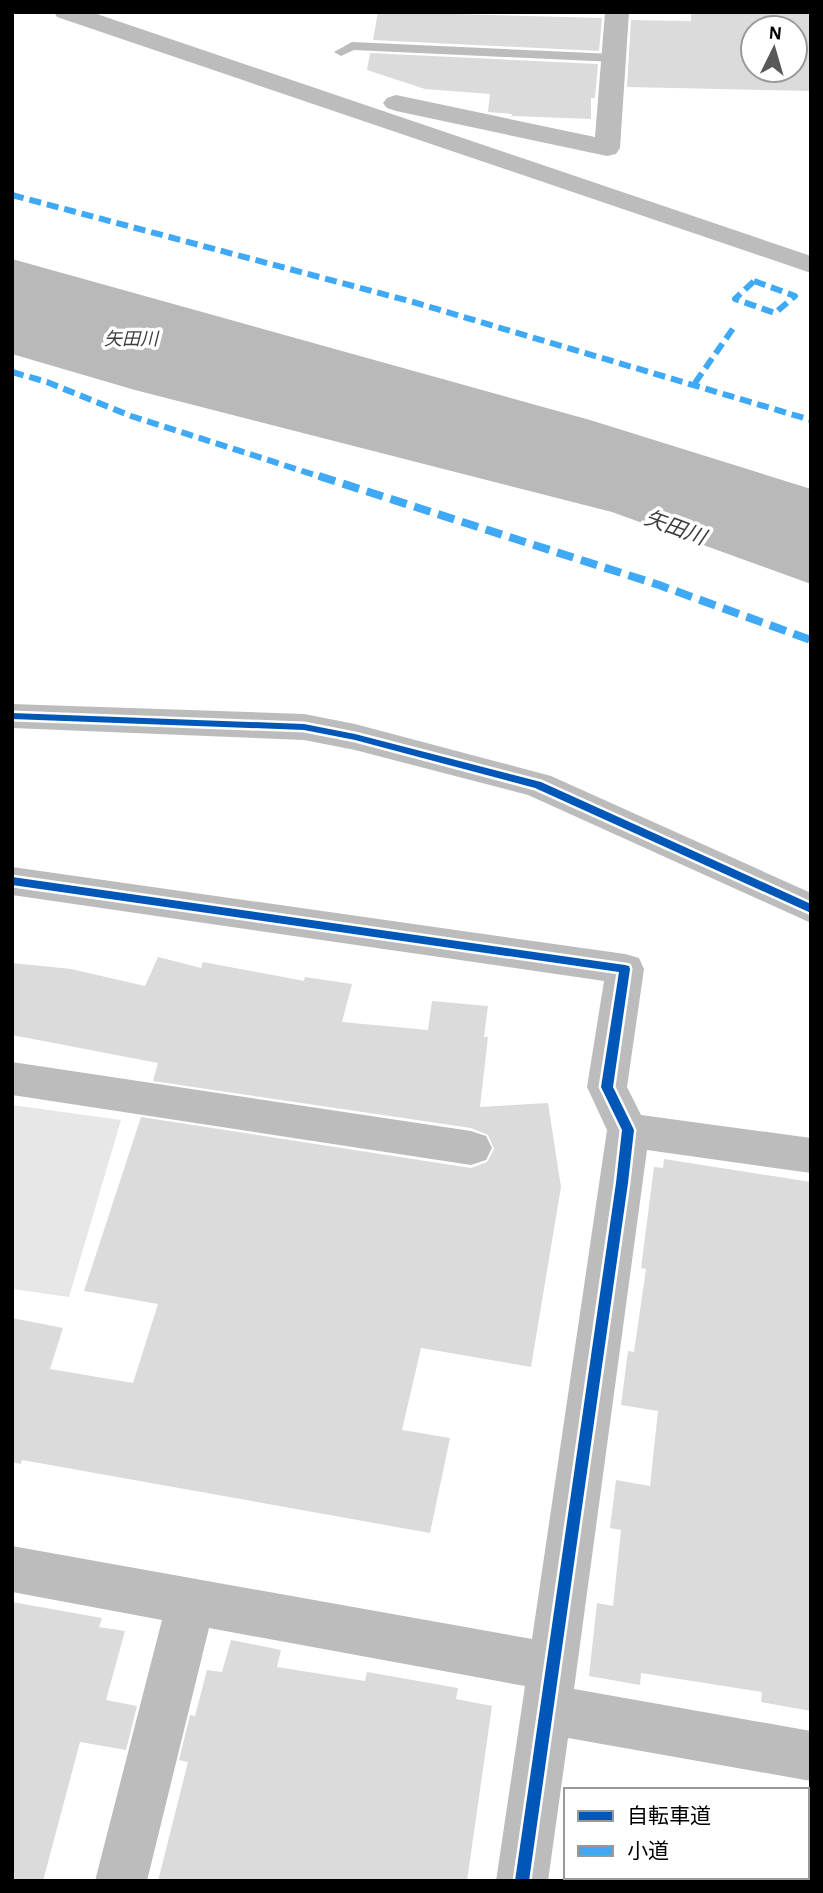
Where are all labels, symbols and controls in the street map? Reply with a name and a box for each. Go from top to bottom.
north arrow [739,14,809,84]
text: N [768,24,783,44]
water label: 矢田川 [104,329,160,349]
water label: 矢田川 [642,506,710,549]
legend [564,1788,809,1879]
text: 自転車道 [627,1805,711,1827]
text: 小道 [627,1840,669,1862]

